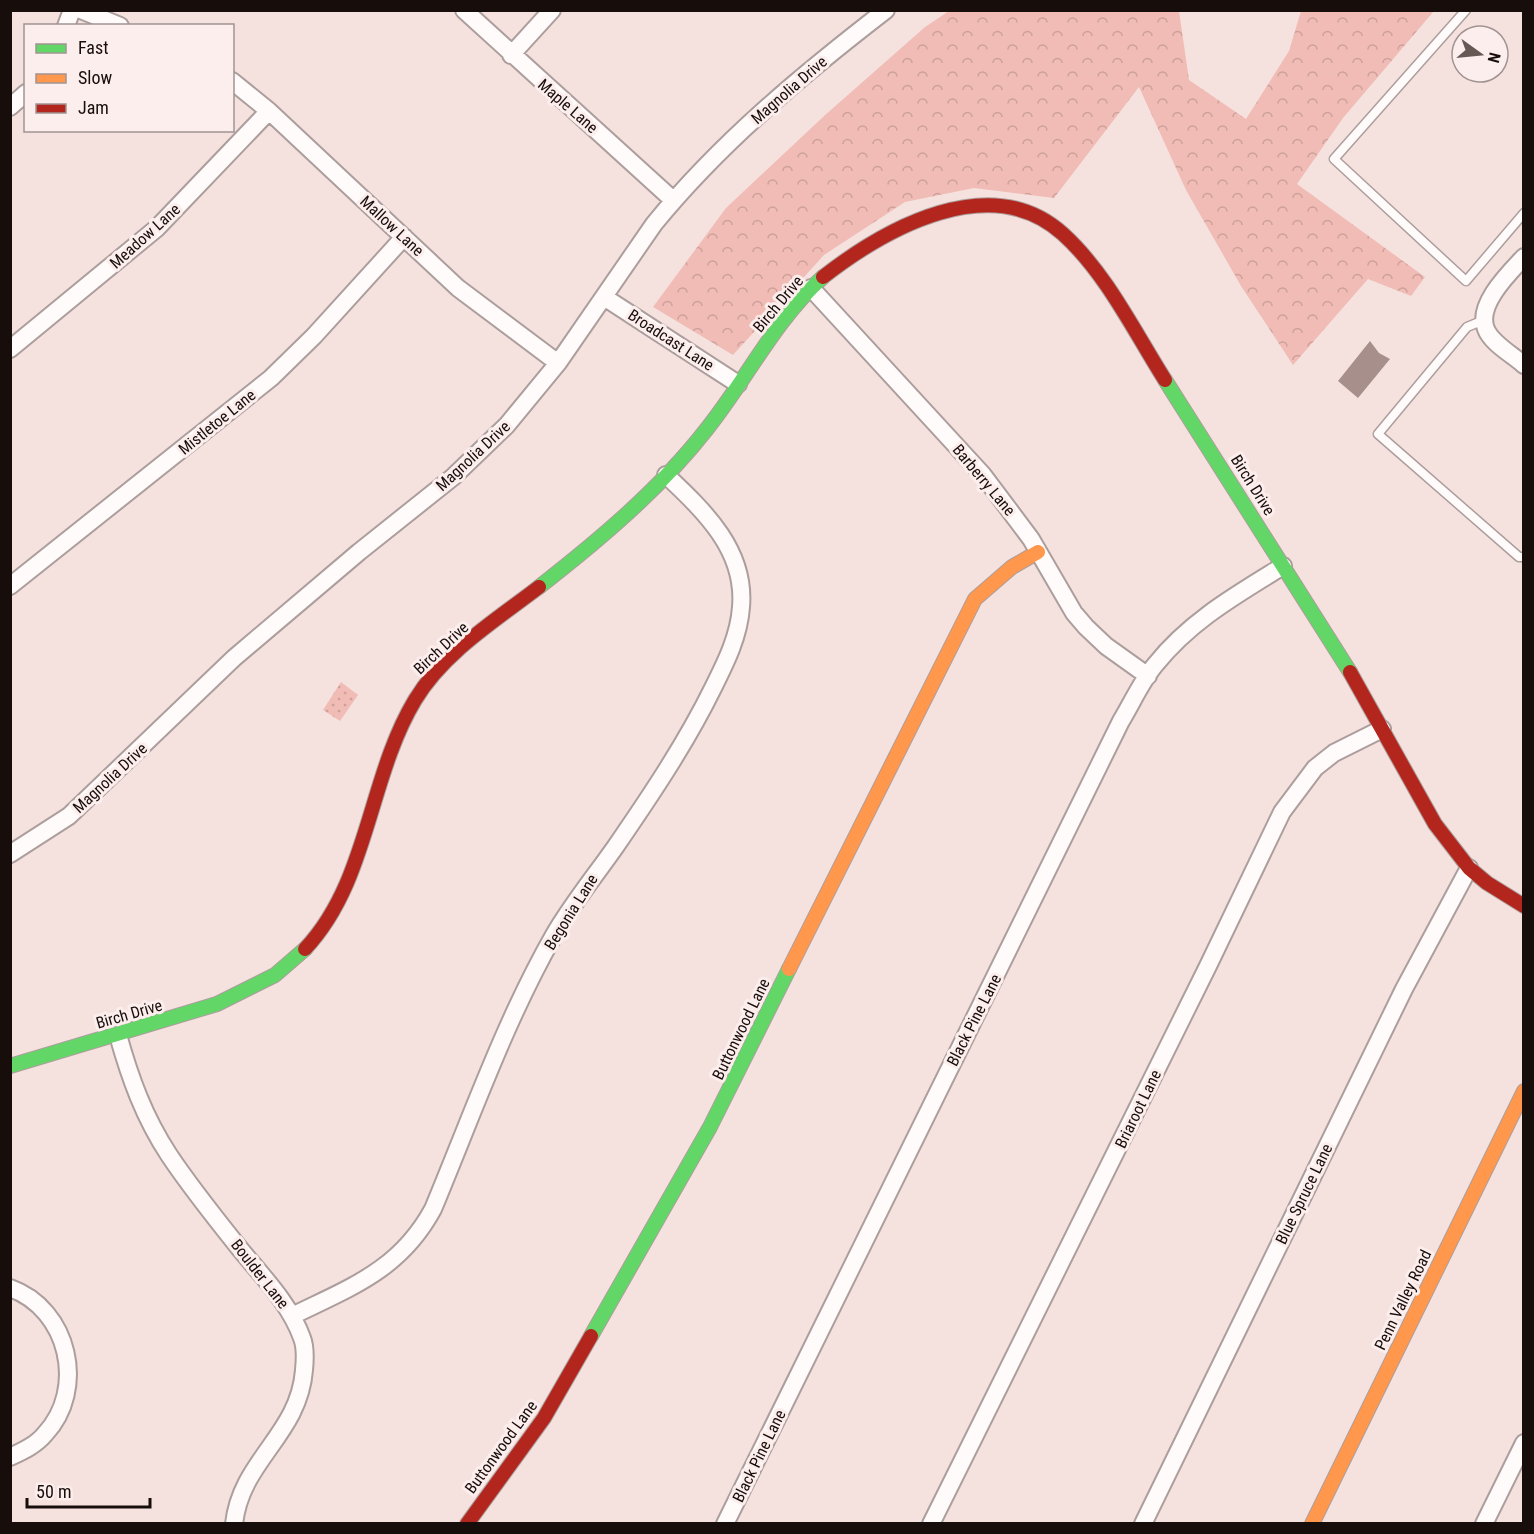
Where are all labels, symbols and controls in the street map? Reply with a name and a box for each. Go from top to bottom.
legend [24,24,234,132]
north arrow [1450,24,1510,84]
text: Fast [78,37,109,58]
text: N [1484,51,1504,65]
street label: Magnolia Drive [747,52,831,128]
text: Slow [78,67,113,88]
street label: Maple Lane [534,75,602,137]
text: Jam [78,97,109,118]
street label: Mallow Lane [356,192,428,260]
street label: Meadow Lane [106,200,184,272]
street label: Birch Drive [749,272,807,336]
street label: Broadcast Lane [625,305,717,375]
street label: Mistletoe Lane [175,385,259,459]
street label: Magnolia Drive [432,417,514,495]
street label: Barberry Lane [949,440,1019,520]
street label: Birch Drive [1227,451,1279,519]
street label: Birch Drive [410,618,472,678]
street label: Magnolia Drive [69,739,151,817]
street label: Begonia Lane [540,871,602,953]
street label: Black Pine Lane [943,971,1005,1069]
street label: Buttonwood Lane [708,975,774,1083]
street label: Birch Drive [94,996,164,1032]
street label: Briaroot Lane [1111,1067,1165,1151]
street label: Blue Spruce Lane [1272,1141,1336,1247]
street label: Boulder Lane [227,1236,293,1312]
street label: Penn Valley Road [1371,1247,1435,1353]
street label: Buttonwood Lane [461,1397,541,1497]
street label: Black Pine Lane [728,1407,790,1505]
scale bar [27,1471,150,1509]
text: 50 m [36,1481,71,1502]

